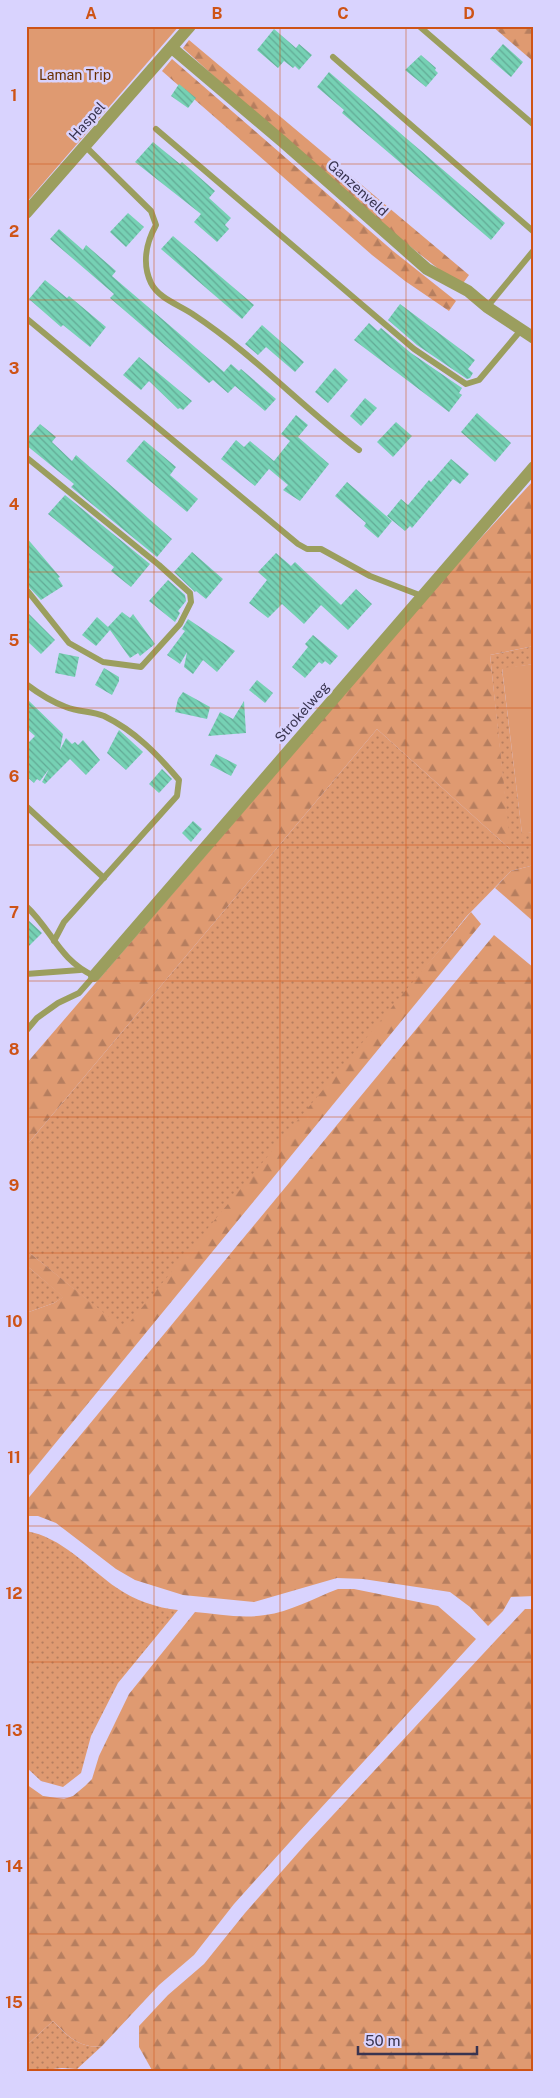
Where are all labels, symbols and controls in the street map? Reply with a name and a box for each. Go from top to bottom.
text: A [85,4,97,23]
text: B [212,4,223,23]
text: C [337,4,349,23]
text: D [463,4,475,23]
park label: Laman Trip [39,67,111,83]
text: 1 [11,86,17,105]
street label: Haspel [66,99,108,143]
street label: Ganzenveld [325,157,391,219]
text: 2 [9,222,19,241]
text: 3 [9,359,19,378]
text: 4 [9,495,20,514]
text: 5 [9,631,20,650]
street label: Strokelweg [271,678,333,745]
text: 6 [9,767,19,786]
text: 7 [9,903,19,922]
text: 8 [9,1040,20,1059]
text: 9 [9,1176,19,1195]
text: 10 [5,1312,23,1331]
text: 11 [7,1448,21,1467]
text: 12 [5,1584,23,1603]
text: 13 [5,1721,23,1740]
text: 14 [5,1857,23,1876]
text: 15 [5,1993,23,2012]
scale bar [358,2023,476,2055]
text: 50 m [365,2032,400,2049]

